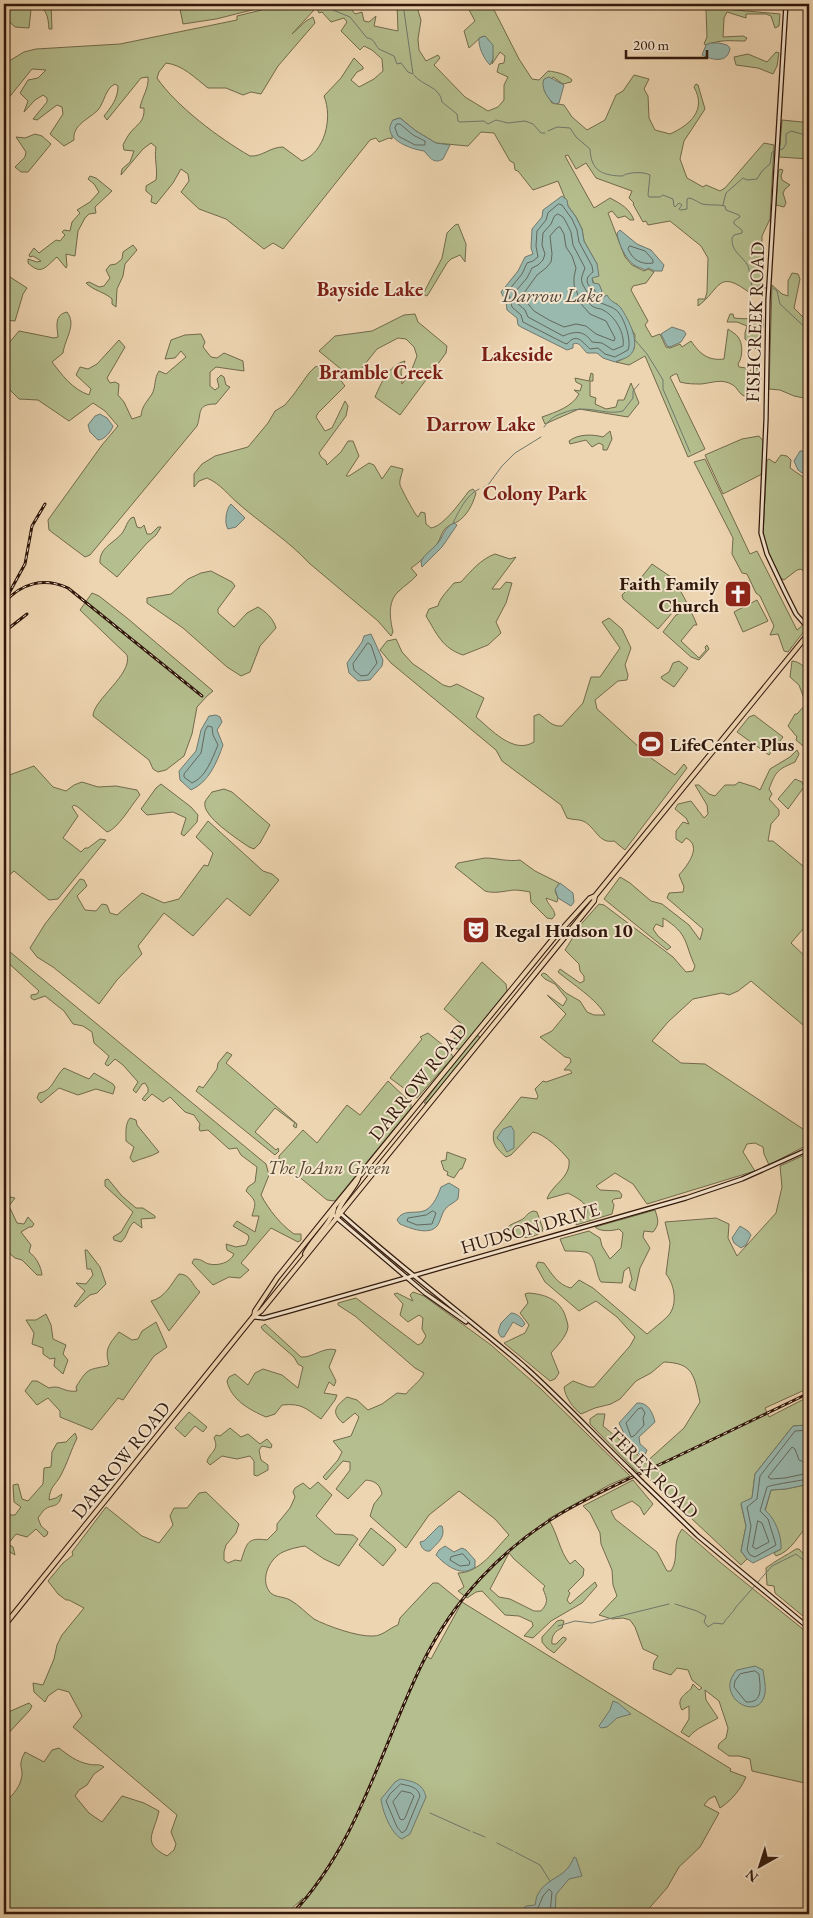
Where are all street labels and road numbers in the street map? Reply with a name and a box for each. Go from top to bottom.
street label: FISHCREEK ROAD [740,241,770,403]
street label: DARROW ROAD [363,1018,473,1146]
street label: HUDSON DRIVE [457,1196,603,1260]
street label: DARROW ROAD [66,1396,176,1524]
street label: TEREX ROAD [602,1422,704,1524]

